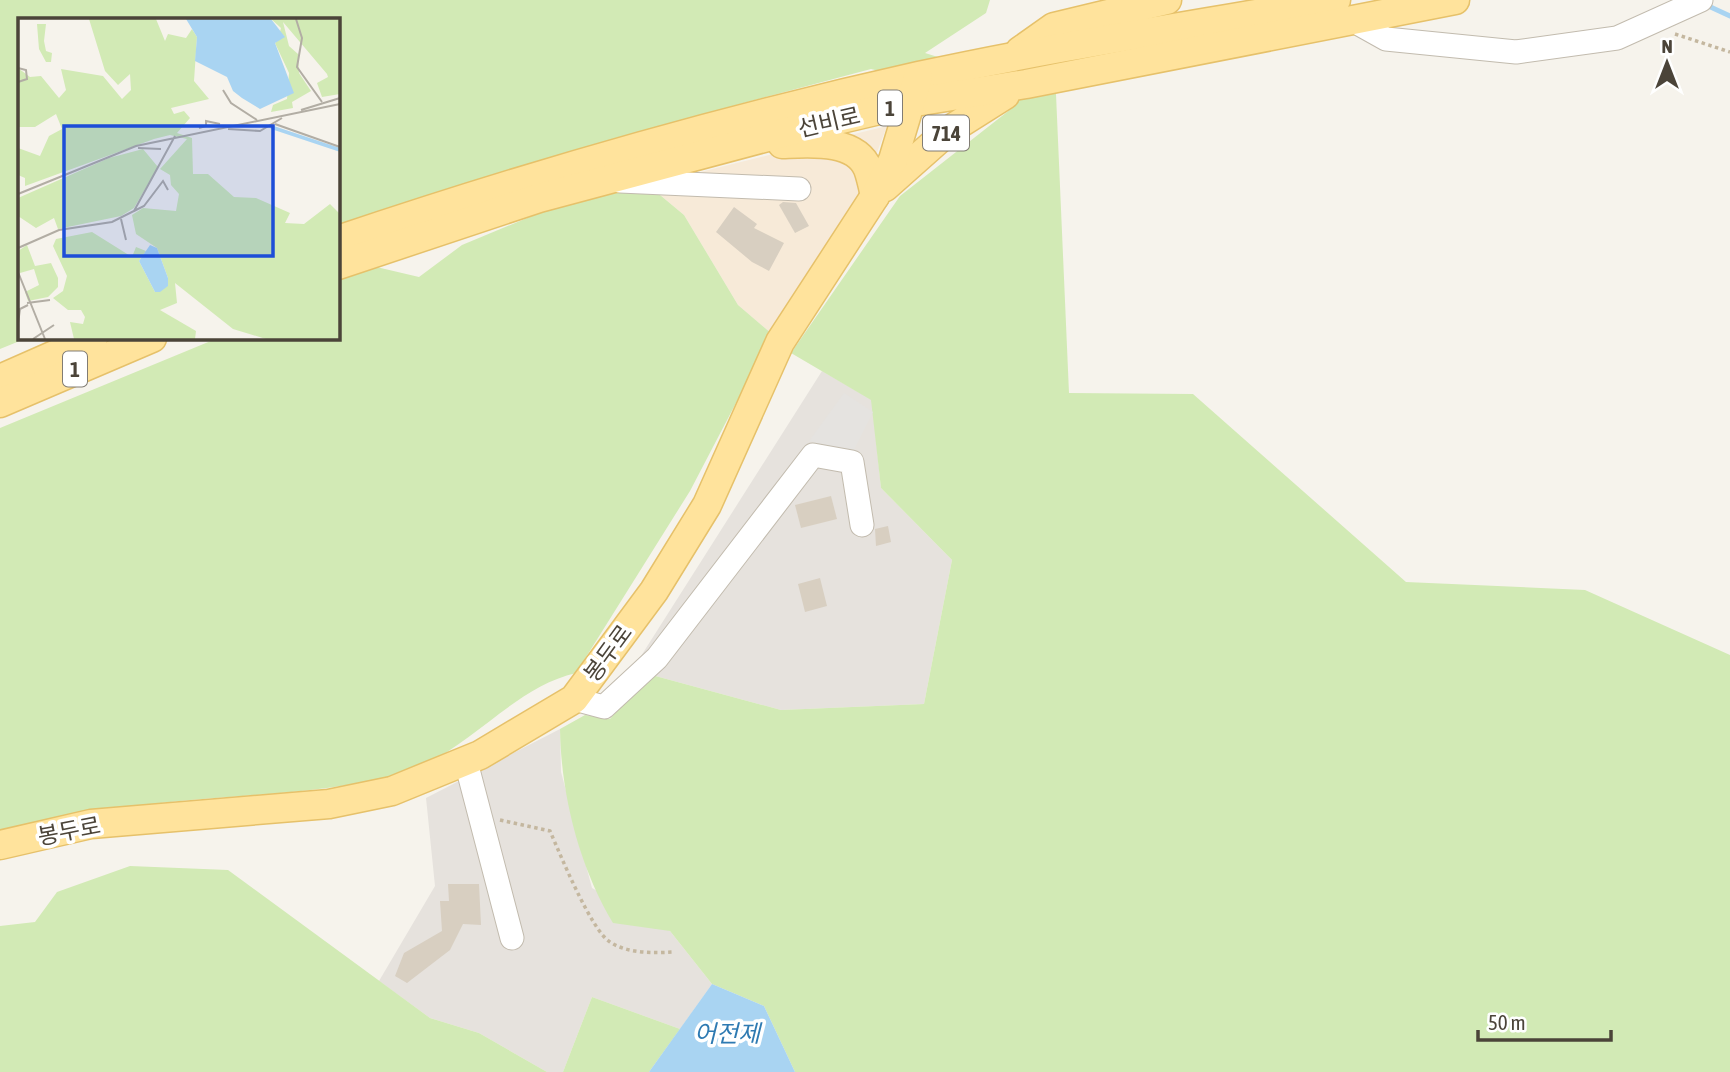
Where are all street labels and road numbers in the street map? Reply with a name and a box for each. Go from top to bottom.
road number: 1 [878,90,902,126]
street label: 선비로 [795,102,863,142]
road number: 714 [923,116,969,150]
road number: 1 [63,352,87,386]
street label: 봉두로 [579,620,637,686]
street label: 봉두로 [35,812,103,850]

